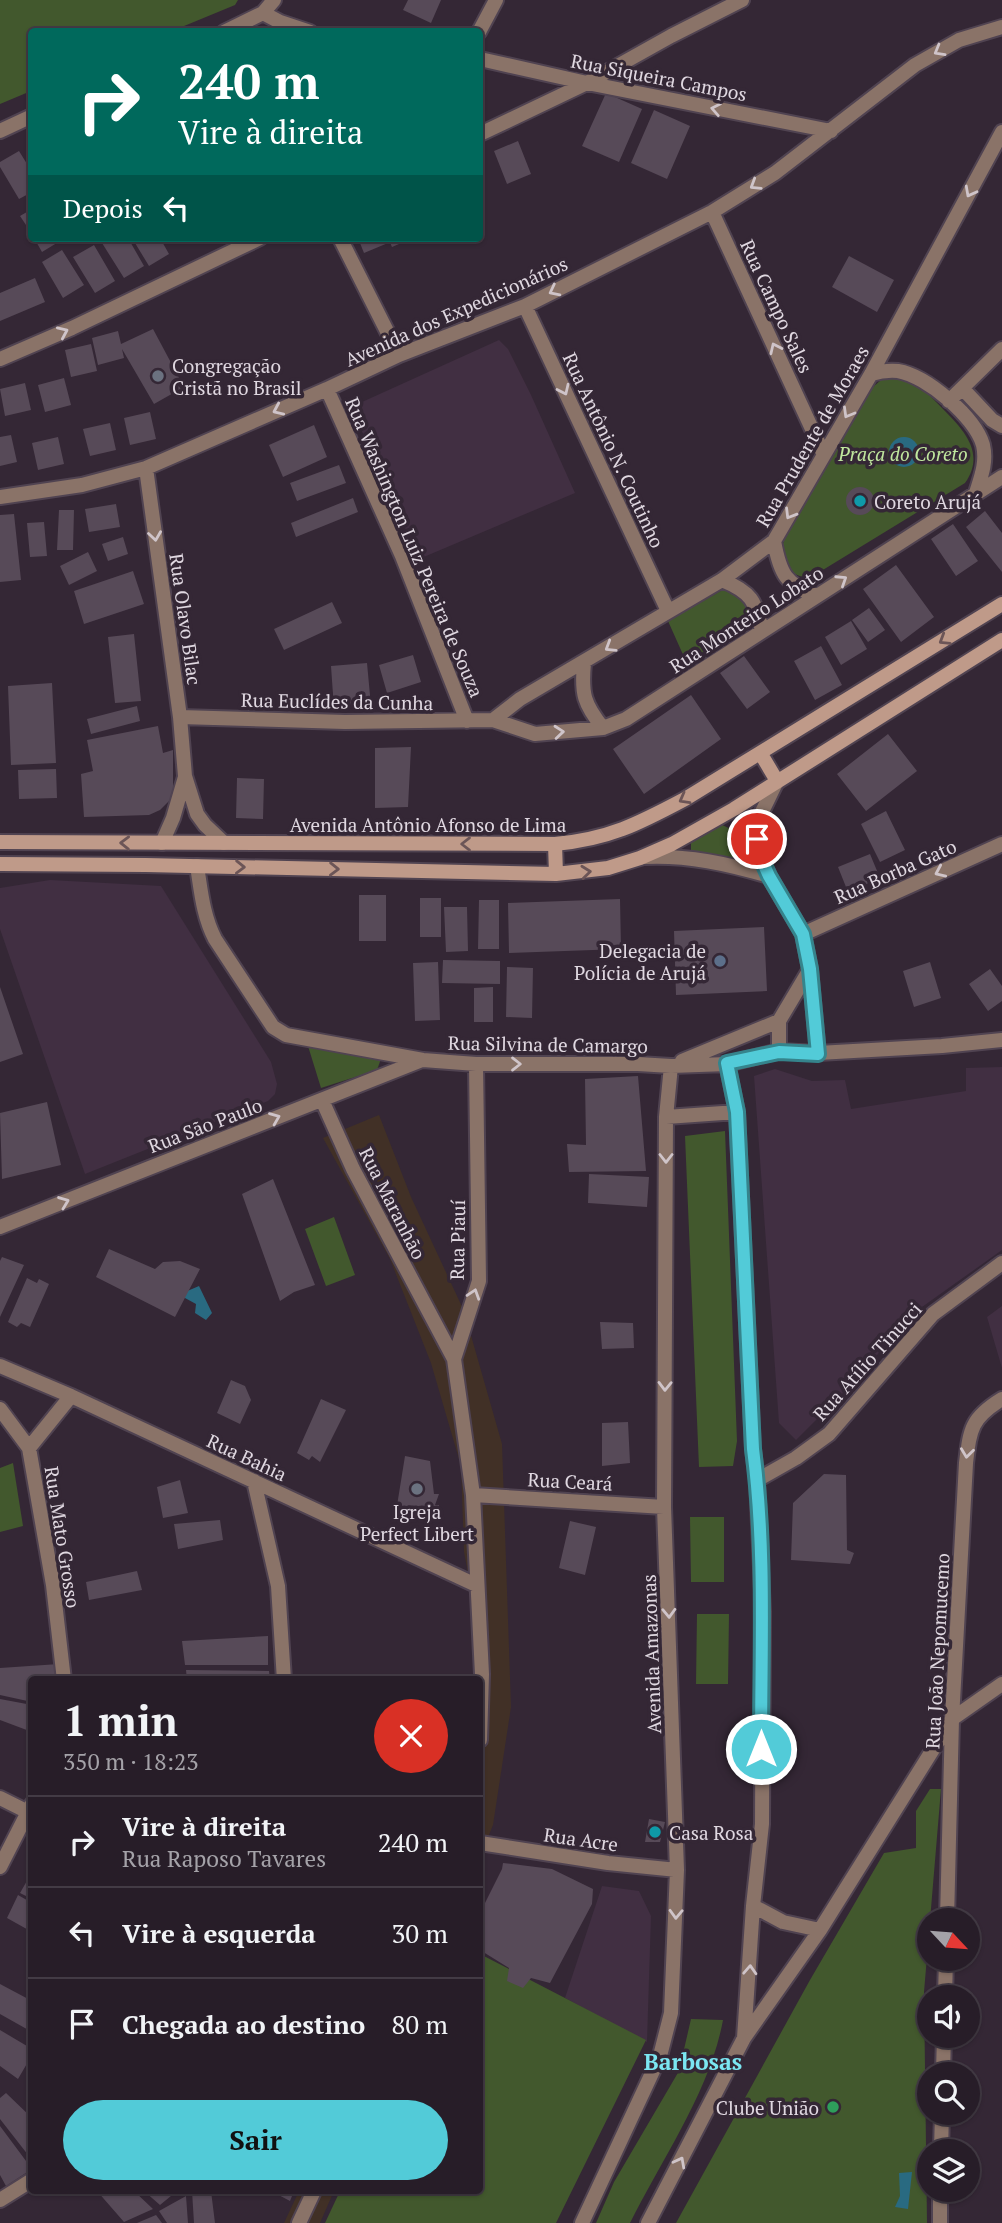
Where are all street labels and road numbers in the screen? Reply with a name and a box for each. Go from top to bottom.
street label: Rua Siqueira Campos [569,48,749,106]
street label: Rua Campo Sales [735,235,819,377]
street label: Avenida dos Expedicionários [341,251,571,371]
street label: Rua Prudente de Moraes [750,341,874,531]
street label: Rua Antônio N. Coutinho [558,348,670,552]
street label: Rua Washington Luiz Pereira de Souza [340,393,490,701]
street label: Rua Olavo Bilac [164,552,208,687]
street label: Rua Monteiro Lobato [664,560,828,678]
street label: Rua Euclídes da Cunha [241,687,434,715]
street label: Avenida Antônio Afonso de Lima [290,812,567,837]
street label: Rua Borba Gato [830,833,960,909]
street label: Rua Silvina de Camargo [448,1030,648,1058]
street label: Rua São Paulo [144,1092,266,1158]
street label: Rua Maranhão [354,1143,432,1263]
street label: Rua Piauí [444,1199,470,1280]
street label: Rua Atílio Tinucci [807,1297,927,1425]
street label: Rua Bahia [203,1428,291,1486]
street label: Rua Mato Grosso [39,1464,87,1610]
street label: Rua Ceará [527,1466,614,1496]
street label: Rua João Nepomucemo [919,1553,955,1749]
street label: Avenida Amazonas [636,1574,666,1734]
street label: Rua Acre [542,1821,620,1857]

